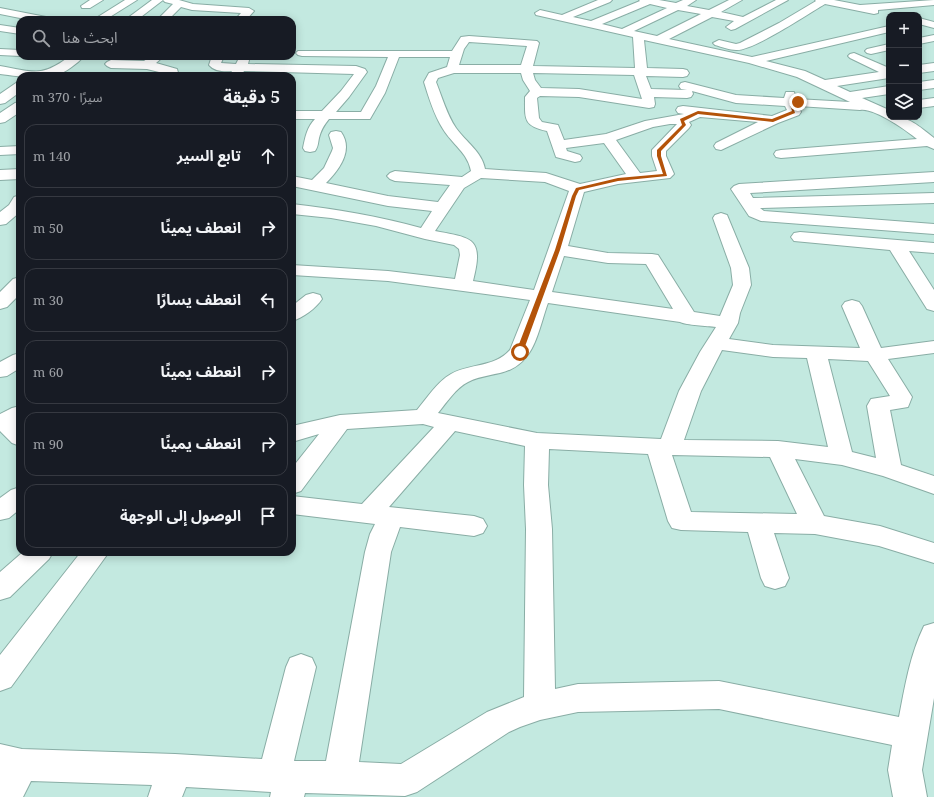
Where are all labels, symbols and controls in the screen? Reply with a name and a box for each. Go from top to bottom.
map controls [886,12,922,120]
button: + [886,12,922,48]
search box [16,16,296,60]
icon: search [30,27,52,49]
text: ابحث هنا [62,27,118,47]
button: − [886,48,922,84]
button: layers [886,84,922,120]
text: 5 دقيقة [223,85,280,108]
text: سيرًا · 370 m [32,88,102,106]
route end [789,93,807,111]
text: تابع السير [177,145,241,165]
icon: ahead [257,145,279,167]
text: 140 m [33,147,71,165]
text: انعطف يمينًا [160,217,241,237]
icon: right [257,217,279,239]
text: 50 m [33,219,63,237]
text: انعطف يسارًا [157,289,241,309]
icon: left [257,289,279,311]
text: 30 m [33,291,63,309]
route start [511,343,529,361]
text: انعطف يمينًا [160,361,241,381]
icon: right [257,361,279,383]
text: 60 m [33,363,63,381]
text: انعطف يمينًا [160,433,241,453]
icon: right [257,433,279,455]
text: 90 m [33,435,63,453]
text: الوصول إلى الوجهة [120,505,241,525]
icon: arrive [257,505,279,527]

